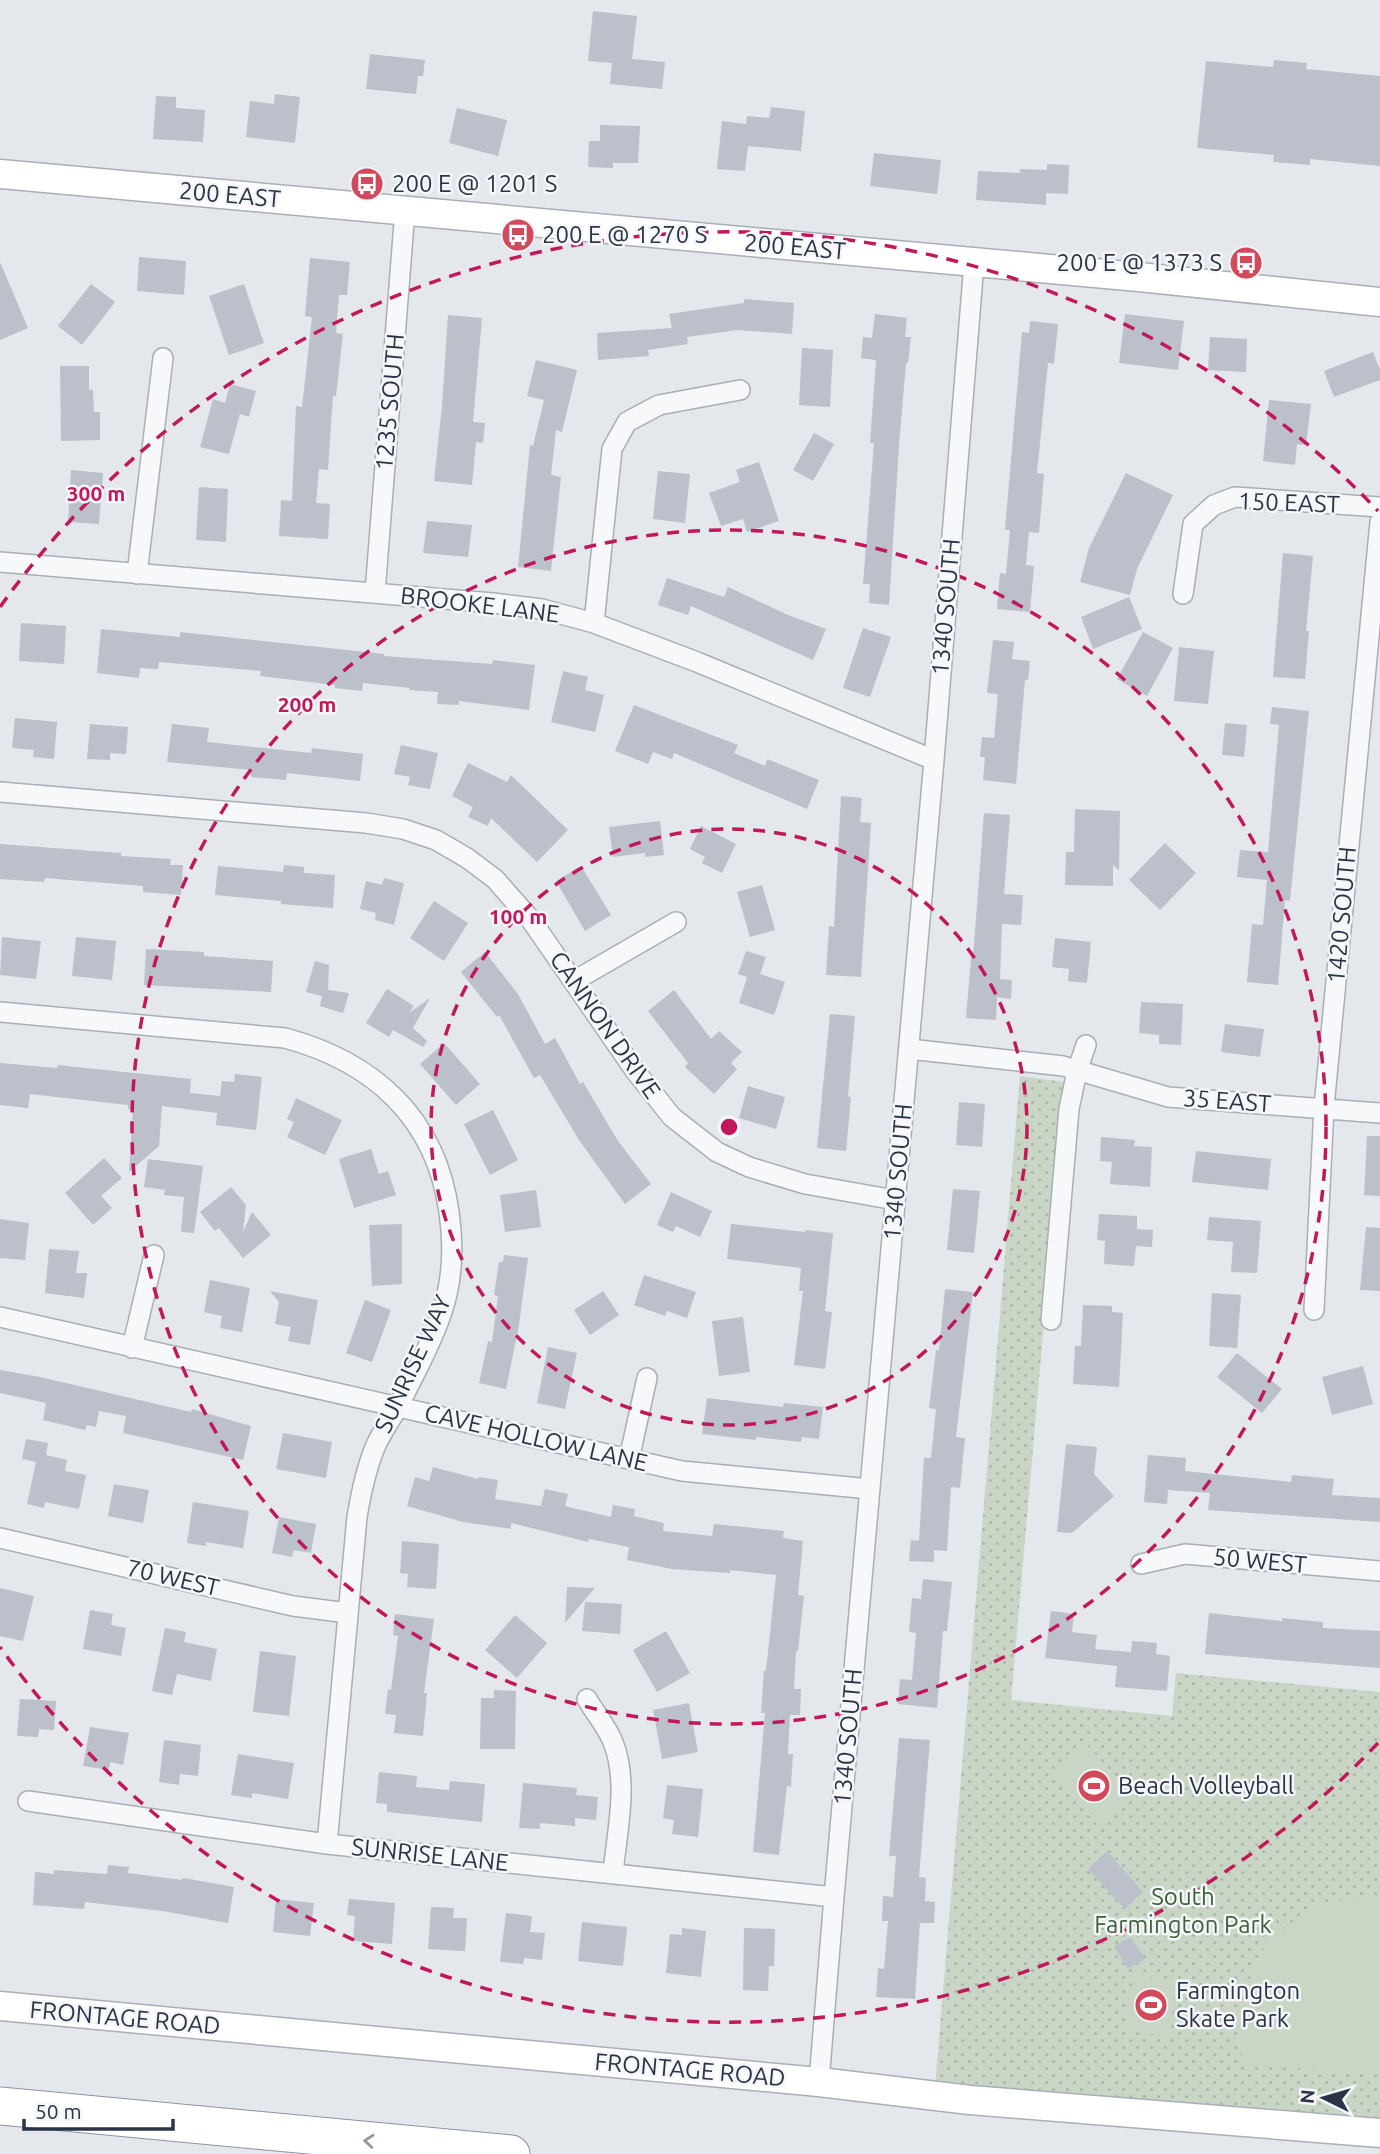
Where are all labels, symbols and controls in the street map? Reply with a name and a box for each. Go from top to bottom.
bus stop icon: 200 E @ 1201 S [348,165,386,203]
place label: 200 E @ 1201 S [392,170,557,197]
street label: 200 EAST [178,177,282,212]
bus stop icon: 200 E @ 1270 S [499,216,537,254]
place label: 200 E @ 1270 S [542,221,707,248]
street label: 200 EAST [743,229,847,264]
bus stop icon: 200 E @ 1373 S [1227,244,1265,282]
place label: 200 E @ 1373 S [1057,249,1222,276]
street label: 1235 SOUTH [370,332,409,472]
text: 300 m [67,481,125,505]
street label: 150 EAST [1238,487,1340,518]
street label: 1340 SOUTH [926,537,965,677]
street label: BROOKE LANE [399,581,561,628]
text: 200 m [278,692,336,716]
street label: 1420 SOUTH [1322,845,1361,985]
text: 100 m [489,904,547,928]
street label: CANNON DRIVE [545,946,666,1103]
street label: 35 EAST [1182,1084,1272,1117]
street label: 1340 SOUTH [878,1102,917,1242]
centre of rings [717,1115,741,1139]
street label: SUNRISE WAY [369,1291,456,1437]
street label: CAVE HOLLOW LANE [422,1399,650,1476]
street label: 50 WEST [1212,1543,1308,1578]
street label: 70 WEST [124,1554,222,1601]
street label: 1340 SOUTH [828,1667,867,1807]
sports icon: Beach Volleyball [1075,1767,1113,1805]
place label: Beach Volleyball [1118,1772,1294,1799]
street label: SUNRISE LANE [350,1833,510,1876]
park label: South Farmington Park [1094,1883,1272,1938]
place label: Farmington Skate Park [1176,1977,1300,2032]
sports icon: Farmington Skate Park [1132,1986,1170,2024]
street label: FRONTAGE ROAD [29,1996,222,2039]
street label: FRONTAGE ROAD [594,2048,787,2091]
north arrow [1289,2063,1359,2133]
scale bar [24,2088,173,2132]
text: N [1295,2088,1319,2105]
text: 50 m [35,2099,82,2123]
one-way arrow [364,2133,375,2148]

